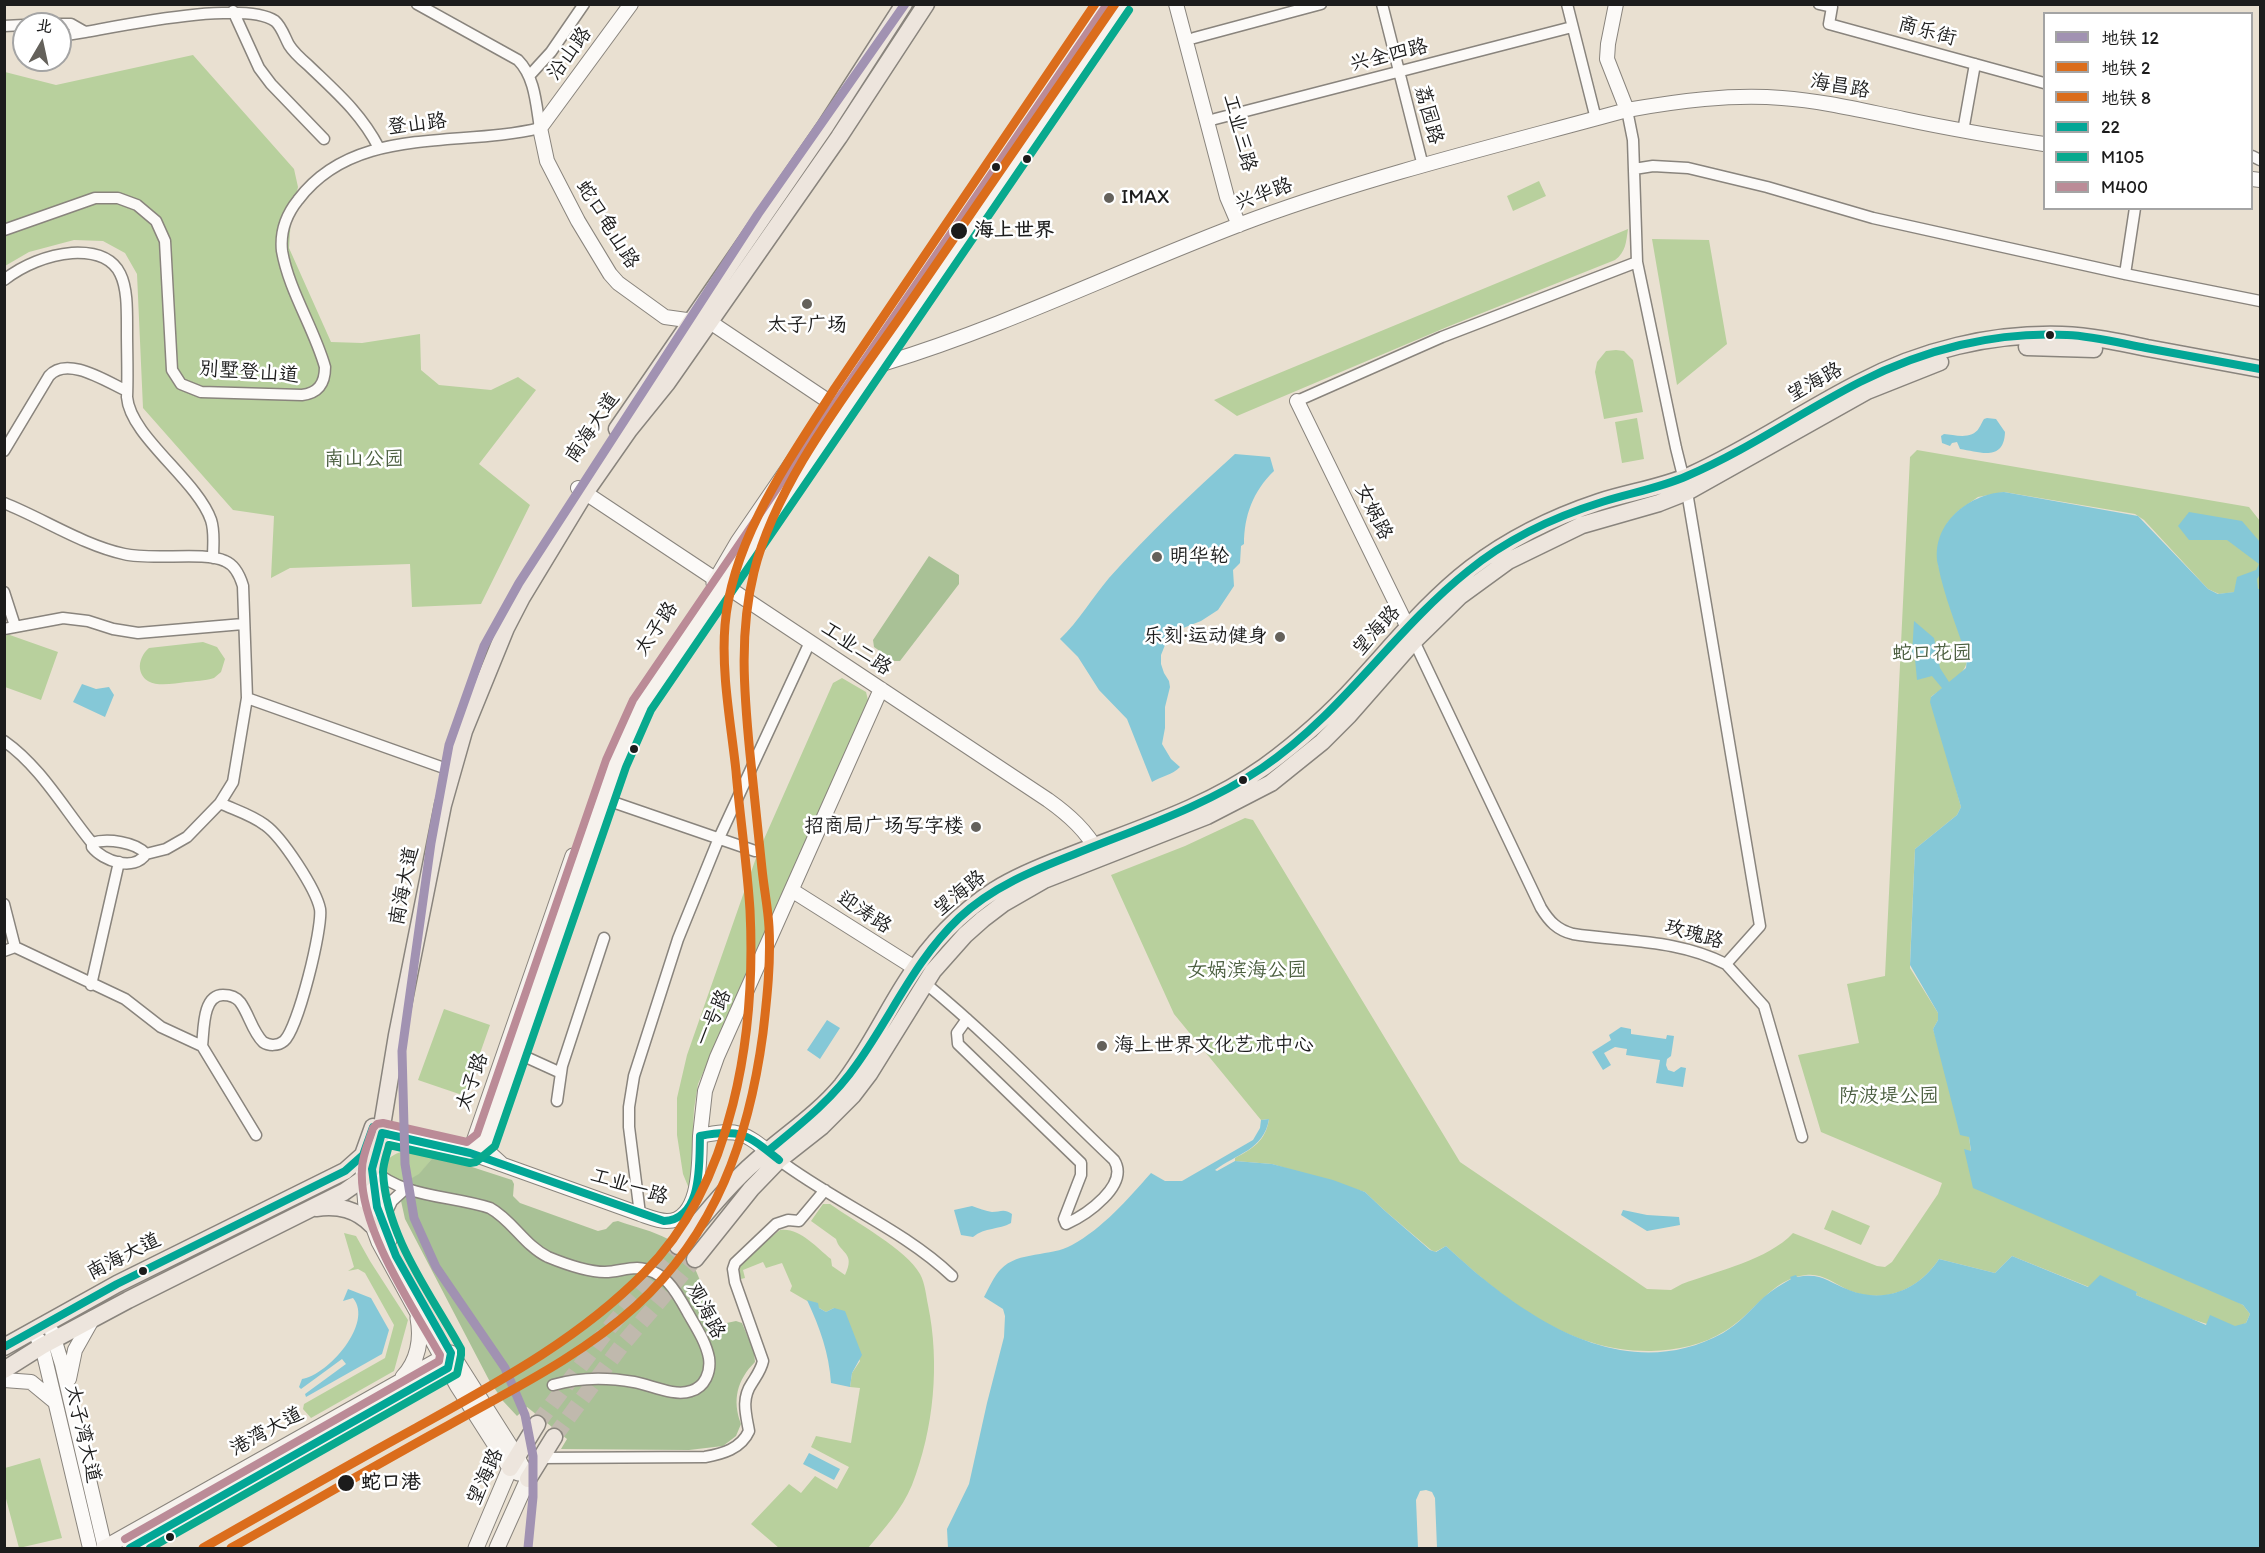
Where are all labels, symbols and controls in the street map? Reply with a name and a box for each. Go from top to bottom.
north arrow [12,12,72,72]
legend [2043,12,2253,210]
street label: 商乐街 [1895,13,1959,51]
text: 北 [35,15,54,36]
street label: 沿山路 [543,23,597,85]
text: 地铁 12 [2101,27,2159,49]
street label: 兴全四路 [1347,35,1431,77]
text: 地铁 2 [2101,57,2151,79]
street label: 海昌路 [1808,70,1872,104]
street label: 荔园路 [1409,83,1447,147]
text: 地铁 8 [2101,87,2151,109]
street label: 工业三路 [1217,91,1261,175]
street label: 登山路 [386,109,448,141]
text: 22 [2101,116,2120,138]
text: M105 [2101,146,2144,168]
unlabelled marker [1021,153,1033,165]
unlabelled marker [990,161,1002,173]
street label: 兴华路 [1232,173,1296,217]
street label: 蛇口龟山路 [570,176,644,274]
text: M400 [2101,176,2148,198]
place label: IMAX [1121,186,1169,210]
marker: IMAX [1102,191,1116,205]
place label: 海上世界 [974,219,1054,243]
marker: 海上世界 [949,221,969,241]
marker: 太子广场 [800,297,814,311]
place label: 太子广场 [767,314,847,338]
unlabelled marker [2044,329,2056,341]
street label: 别墅登山道 [198,358,300,388]
street label: 望海路 [1783,358,1847,408]
street label: 南海大道 [561,388,625,468]
park label: 南山公园 [324,448,404,472]
street label: 女娲路 [1349,480,1397,544]
place label: 明华轮 [1169,545,1229,569]
marker: 明华轮 [1150,550,1164,564]
street label: 太子路 [630,597,684,661]
street label: 望海路 [1348,601,1406,661]
street label: 工业二路 [816,617,896,681]
place label: 乐刻·运动健身 [1143,625,1268,649]
marker: 乐刻·运动健身 [1273,630,1287,644]
park label: 蛇口花园 [1892,642,1972,666]
unlabelled marker [628,743,640,755]
unlabelled marker [1237,774,1249,786]
place label: 招商局广场写字楼 [804,815,964,839]
marker: 招商局广场写字楼 [969,820,983,834]
street label: 南海大道 [386,844,424,928]
street label: 望海路 [929,866,991,922]
street label: 迎涛路 [832,887,896,939]
street label: 玫瑰路 [1662,915,1726,955]
park label: 女娲滨海公园 [1187,959,1307,983]
street label: 一号路 [691,986,737,1050]
place label: 海上世界文化艺术中心 [1114,1034,1314,1058]
marker: 海上世界文化艺术中心 [1095,1039,1109,1053]
street label: 太子路 [452,1050,494,1114]
park label: 防波堤公园 [1839,1085,1939,1109]
street label: 工业一路 [587,1164,671,1210]
street label: 南海大道 [83,1228,165,1286]
unlabelled marker [137,1265,149,1277]
street label: 观海路 [680,1279,730,1343]
street label: 太子湾大道 [59,1383,105,1485]
street label: 港湾大道 [226,1402,308,1462]
street label: 望海路 [463,1445,509,1509]
place label: 蛇口港 [361,1471,421,1495]
marker: 蛇口港 [336,1473,356,1493]
unlabelled marker [164,1531,176,1543]

